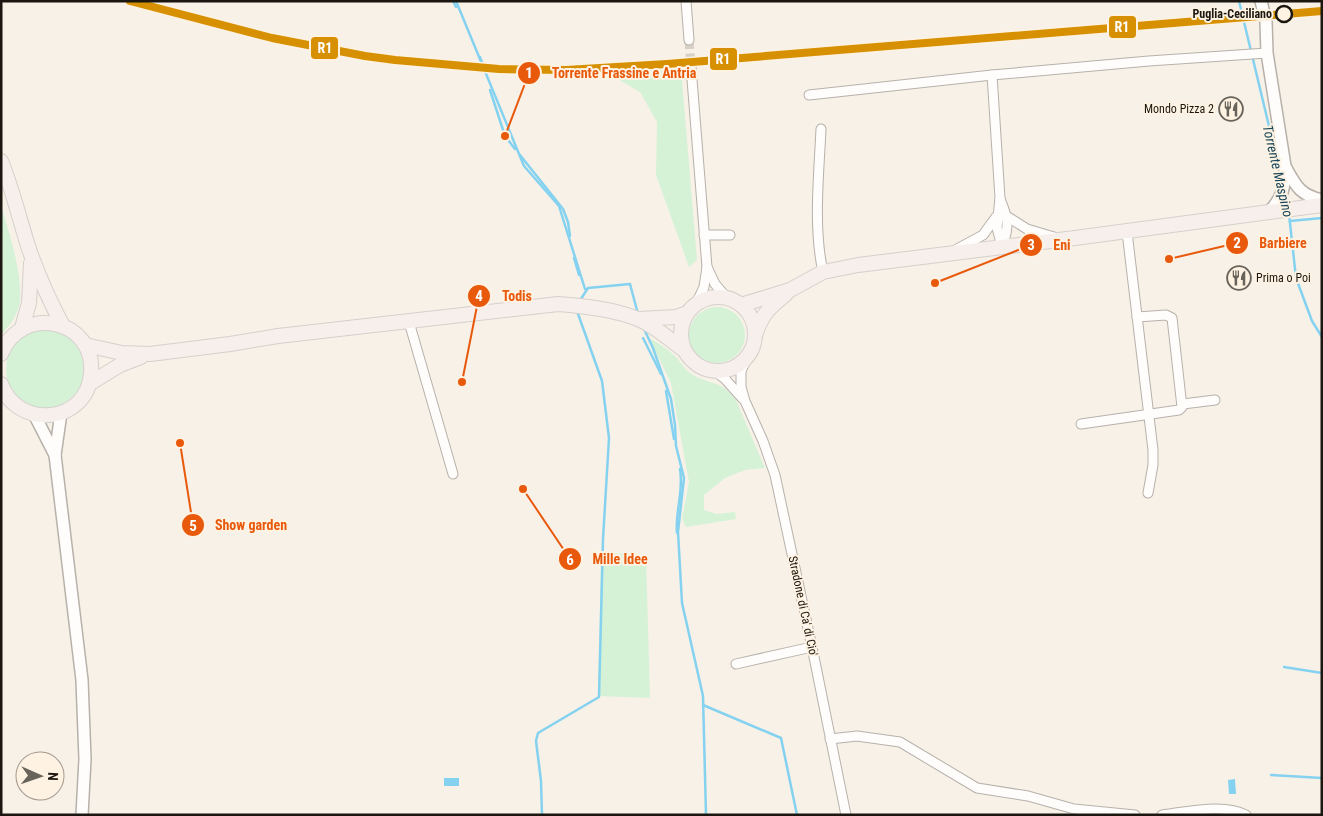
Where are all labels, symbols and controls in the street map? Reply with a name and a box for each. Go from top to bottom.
marker: Puglia-Ceciliano [1275,5,1293,23]
place label: Puglia-Ceciliano [1193,7,1272,21]
line badge: R1 [1108,15,1137,39]
text: R1 [1115,19,1129,35]
line badge: R1 [310,36,339,60]
text: R1 [318,40,332,56]
line badge: R1 [709,47,738,71]
text: R1 [716,51,730,67]
callout: Torrente Frassine e Antria [516,58,706,87]
text: 1 [525,64,533,82]
text: Torrente Frassine e Antria [552,65,697,81]
restaurant icon: Mondo Pizza 2 [1218,96,1244,122]
place label: Mondo Pizza 2 [1144,102,1214,116]
water label: Torrente Maspino [1260,123,1296,219]
callout: Barbiere [1224,228,1317,257]
callout: Eni [1019,230,1081,259]
text: 2 [1233,234,1241,252]
text: Barbiere [1259,235,1307,251]
text: 3 [1027,236,1035,254]
text: Eni [1053,237,1071,253]
restaurant icon: Prima o Poi [1226,265,1252,291]
place label: Prima o Poi [1256,271,1311,285]
callout: Todis [467,281,542,310]
text: 4 [475,287,483,305]
text: Todis [502,288,532,304]
callout: Show garden [180,511,297,540]
text: 5 [189,517,197,535]
text: Show garden [215,517,287,533]
callout: Mille Idee [558,545,658,574]
text: 6 [566,551,574,569]
text: Mille Idee [592,551,648,567]
street label: Stradone di Ca' di Cio' [786,555,820,657]
north arrow [15,751,65,801]
text: N [45,772,61,781]

